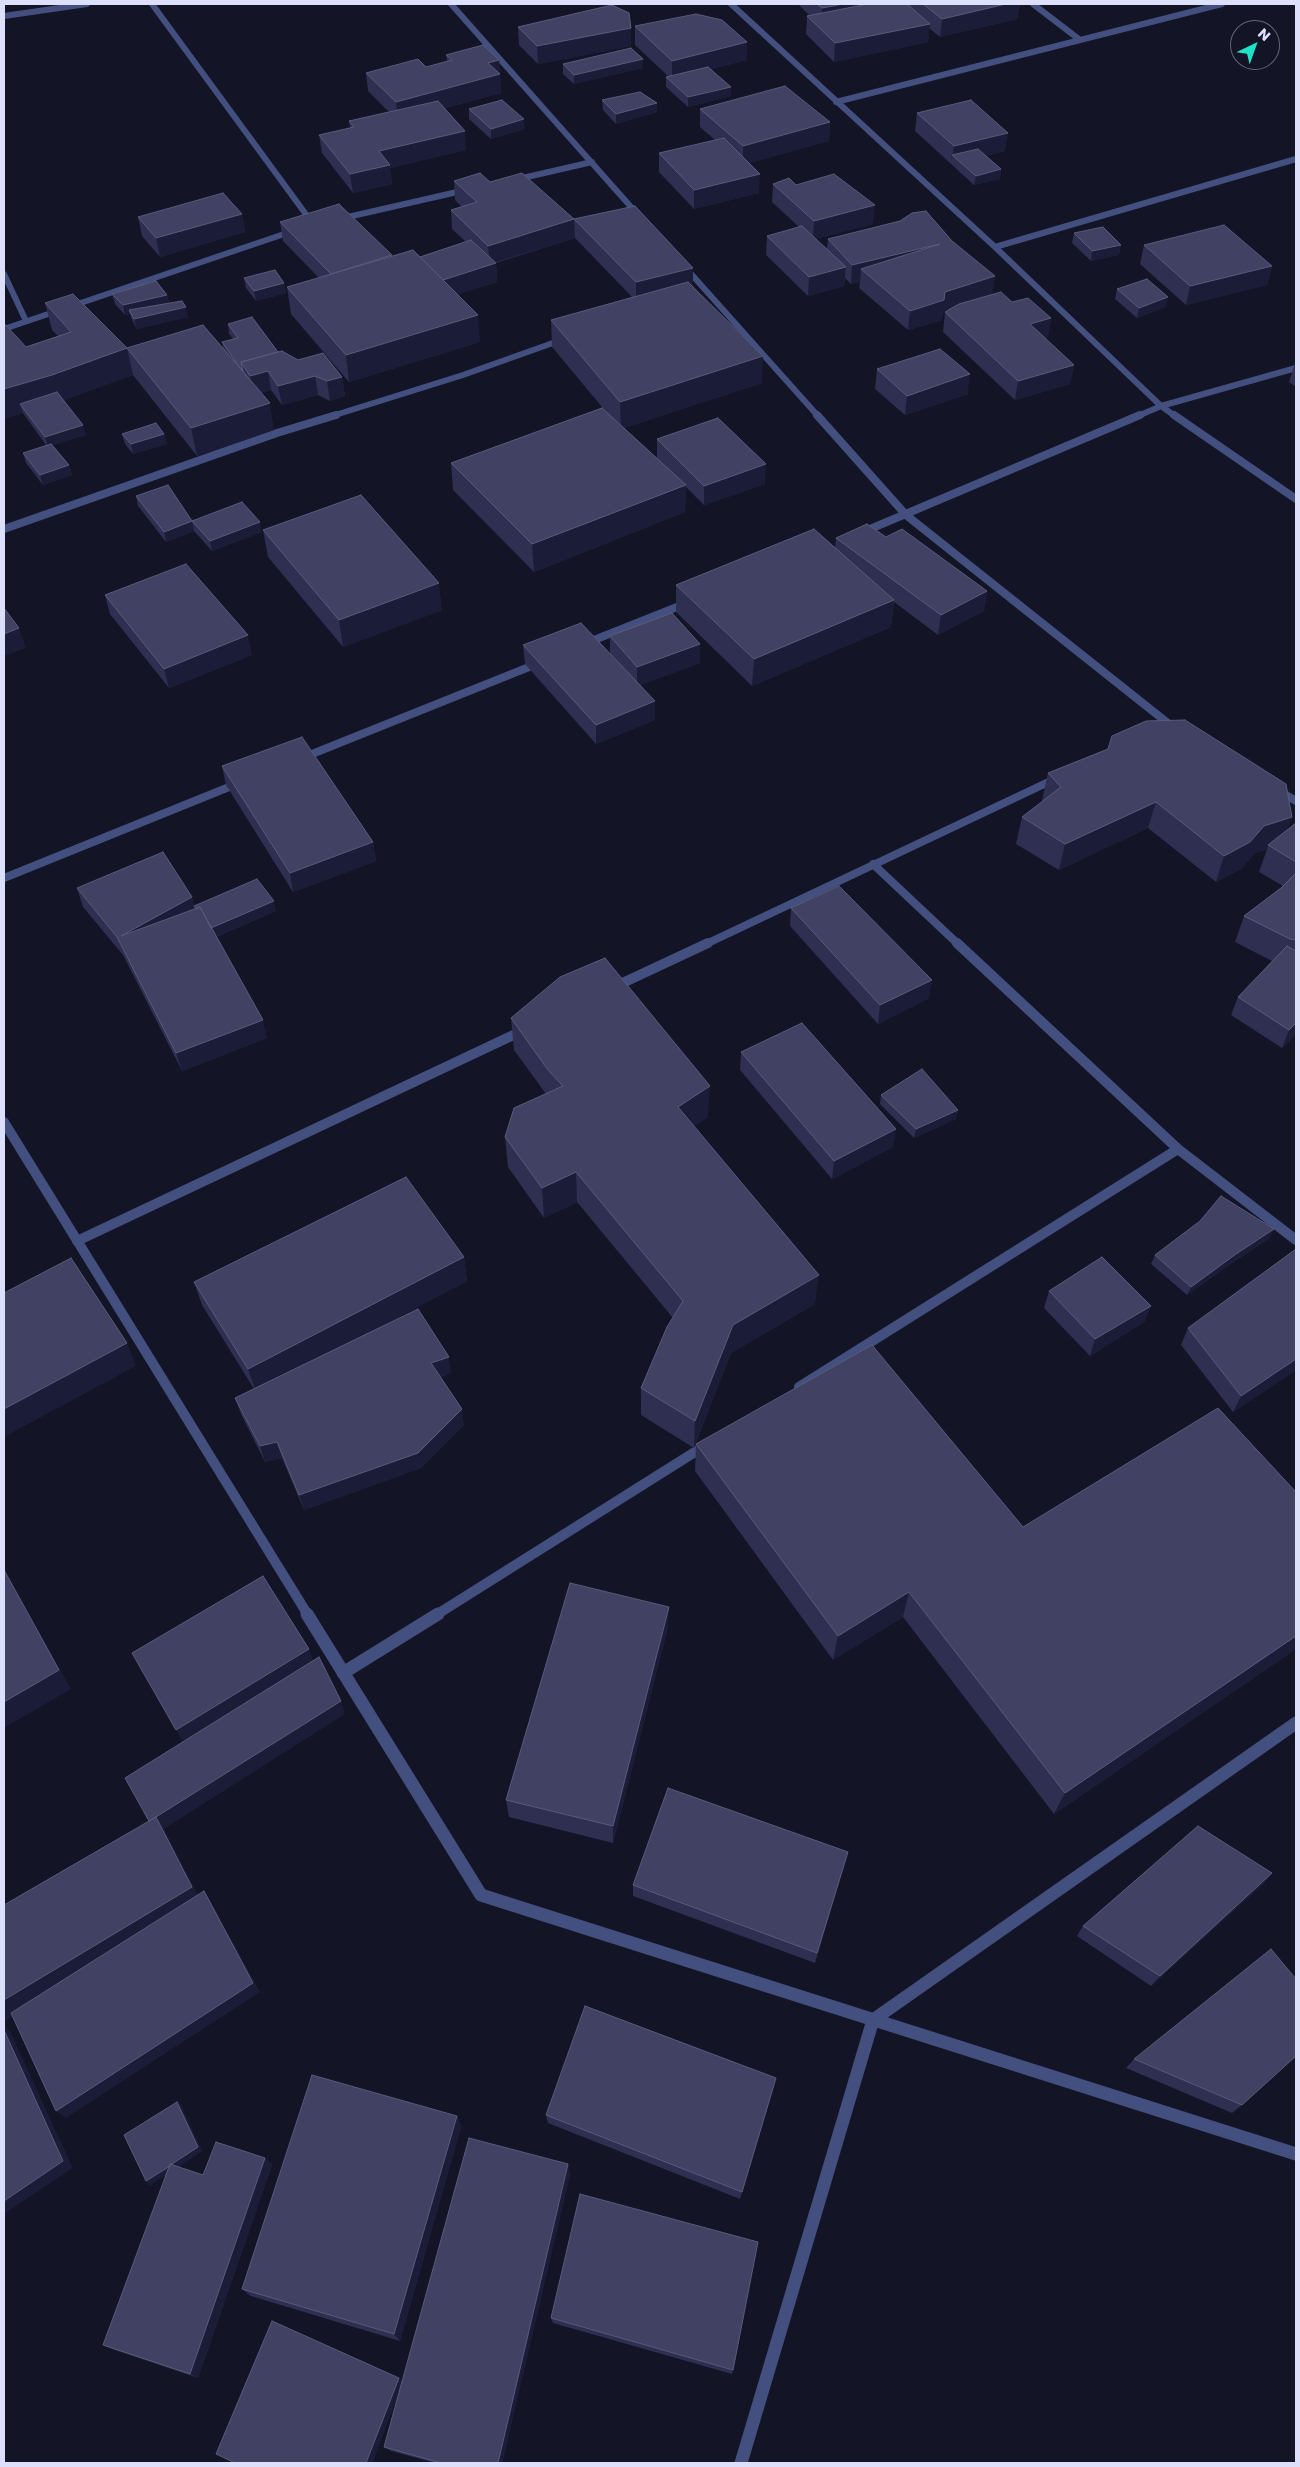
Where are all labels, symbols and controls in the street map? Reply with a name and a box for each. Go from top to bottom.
north arrow [1230,20,1280,70]
text: N [1254,24,1275,46]

